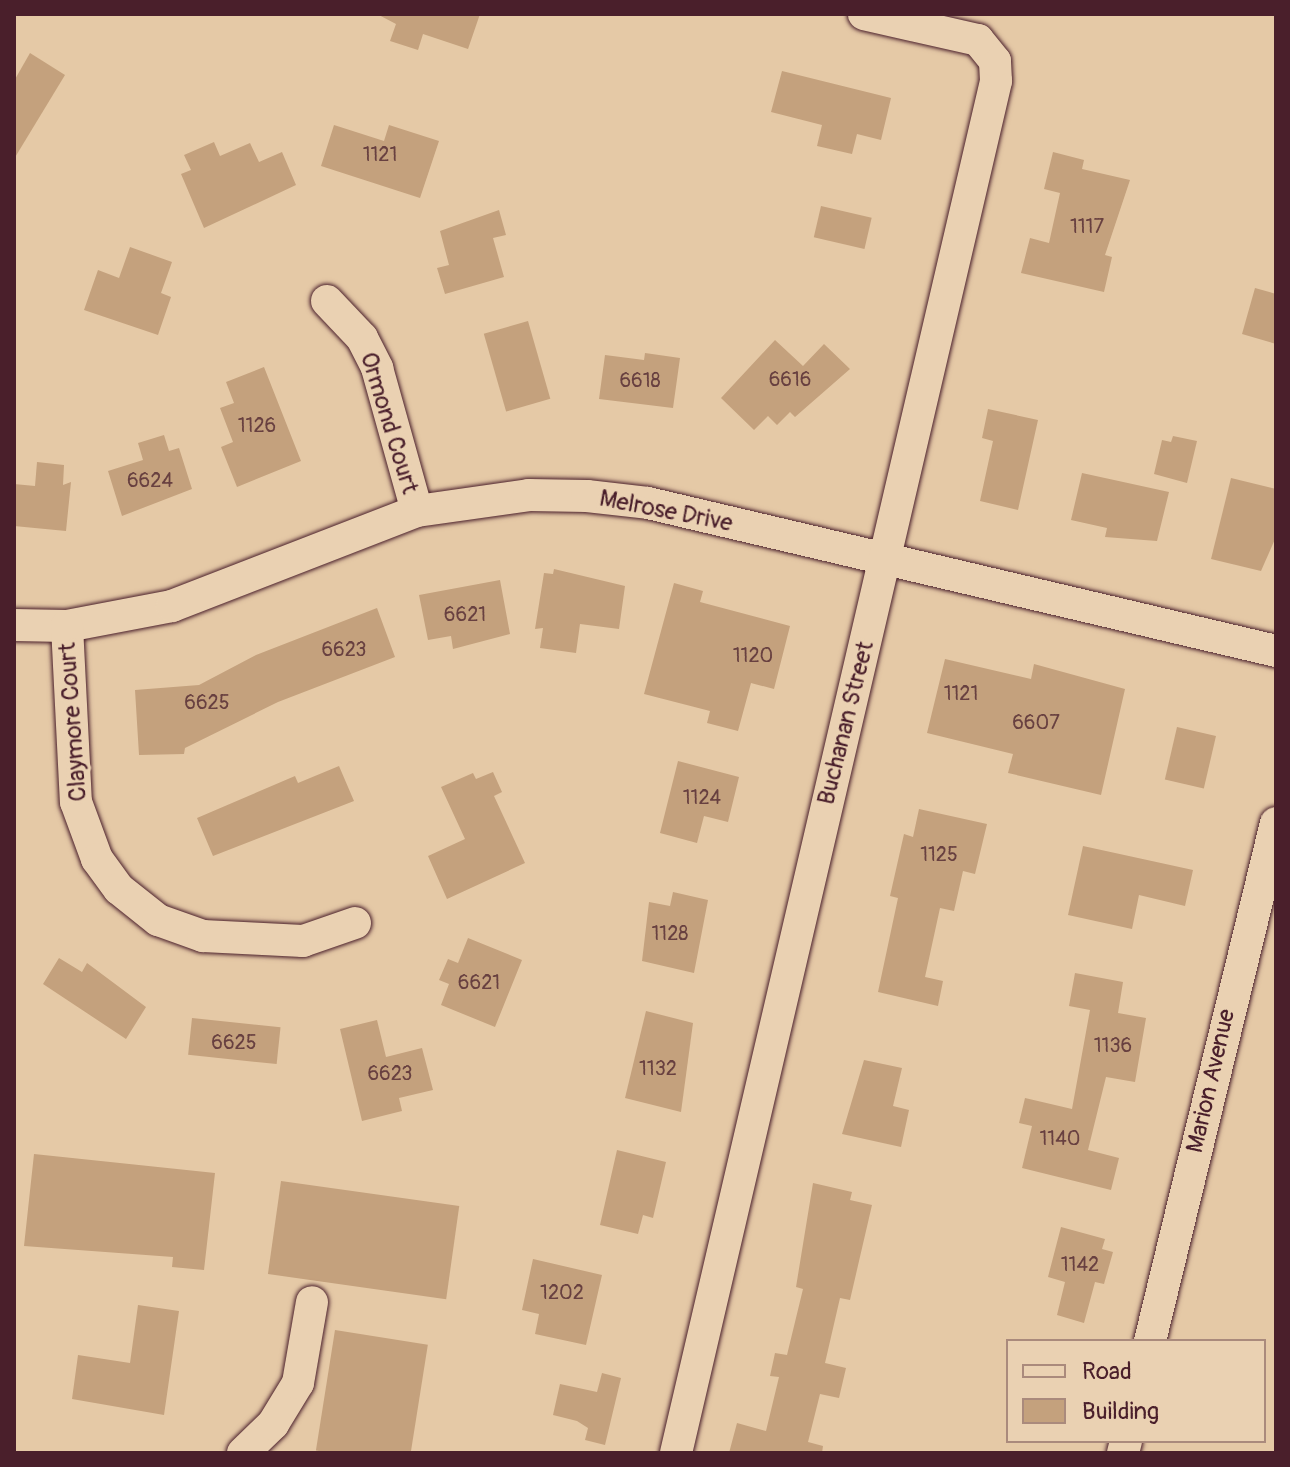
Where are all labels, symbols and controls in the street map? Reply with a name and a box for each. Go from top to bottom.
house number: 1121 [363,142,397,166]
house number: 1117 [1070,214,1104,238]
street label: Ormond Court [354,349,424,497]
house number: 6616 [769,367,811,391]
house number: 6618 [619,368,661,392]
house number: 1126 [238,413,276,437]
house number: 6624 [127,468,173,492]
street label: Melrose Drive [597,484,735,538]
house number: 6621 [444,602,486,626]
house number: 6623 [321,637,367,661]
street label: Buchanan Street [812,638,880,808]
street label: Claymore Court [53,642,93,802]
house number: 1120 [733,643,773,667]
house number: 1121 [944,681,978,705]
house number: 6625 [184,690,230,714]
house number: 6607 [1012,710,1060,734]
house number: 1124 [683,785,721,809]
house number: 1125 [920,842,958,866]
house number: 1128 [652,921,688,945]
house number: 6621 [458,970,500,994]
street label: Marion Avenue [1180,1006,1242,1156]
house number: 6625 [211,1030,257,1054]
house number: 1136 [1094,1033,1132,1057]
house number: 1132 [639,1056,677,1080]
house number: 6623 [367,1061,413,1085]
house number: 1140 [1040,1126,1080,1150]
house number: 1142 [1061,1252,1099,1276]
house number: 1202 [540,1280,584,1304]
legend [1006,1339,1266,1443]
text: Road [1082,1357,1132,1386]
text: Building [1082,1397,1159,1426]

